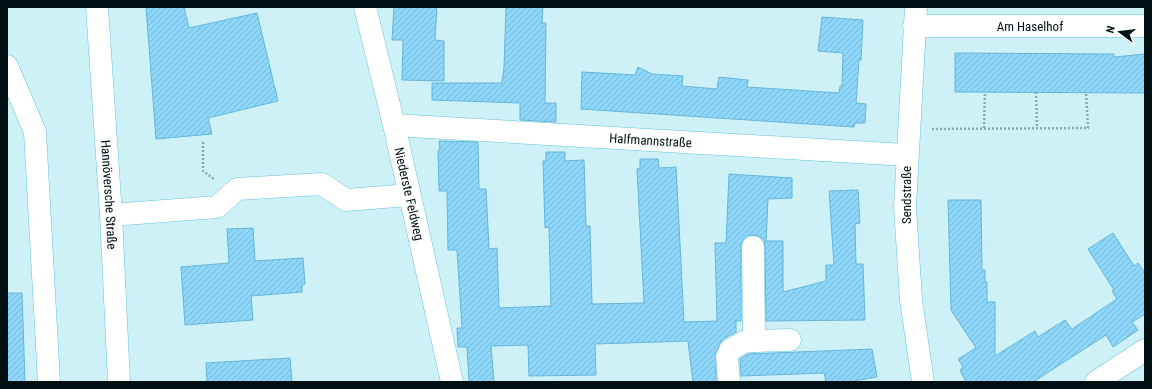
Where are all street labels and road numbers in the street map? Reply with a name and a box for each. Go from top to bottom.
street label: Am Haselhof [997,19,1063,34]
street label: Halfmannstraße [609,131,692,150]
street label: Hannöversche Straße [98,139,120,250]
street label: Niederste Feldweg [391,146,427,242]
street label: Sendstraße [899,166,914,224]

